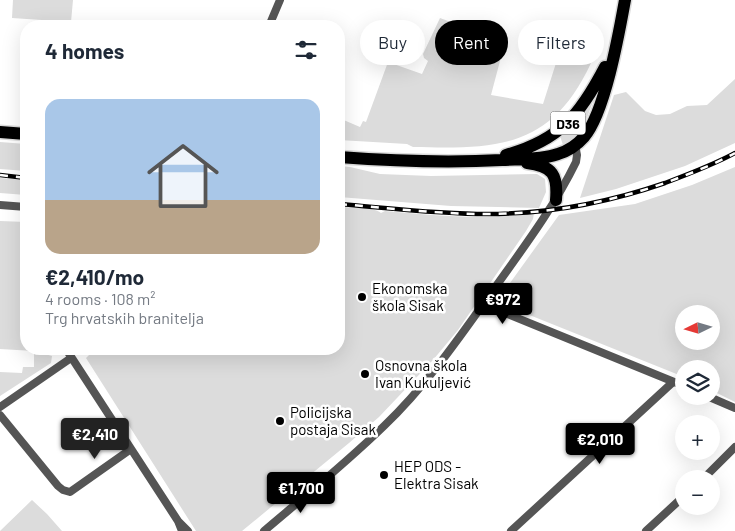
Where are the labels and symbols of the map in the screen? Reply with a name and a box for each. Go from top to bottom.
road number: D36 [550,112,586,134]
place label: Ekonomska škola Sisak [372,279,447,314]
pin: €972 [473,282,533,325]
marker: Ekonomska škola Sisak [356,291,368,303]
north arrow [675,305,720,350]
place label: Osnovna škola Ivan Kukuljević [375,356,471,391]
marker: Osnovna škola Ivan Kukuljević [359,368,371,380]
place label: Policijska postaja Sisak [290,403,376,438]
marker: Policijska postaja Sisak [274,415,286,427]
pin: €2,410 [54,418,136,460]
pin: €2,010 [559,422,641,465]
place label: HEP ODS - Elektra Sisak [394,457,479,492]
marker: HEP ODS - Elektra Sisak [378,469,390,481]
pin: €1,700 [260,472,342,514]

